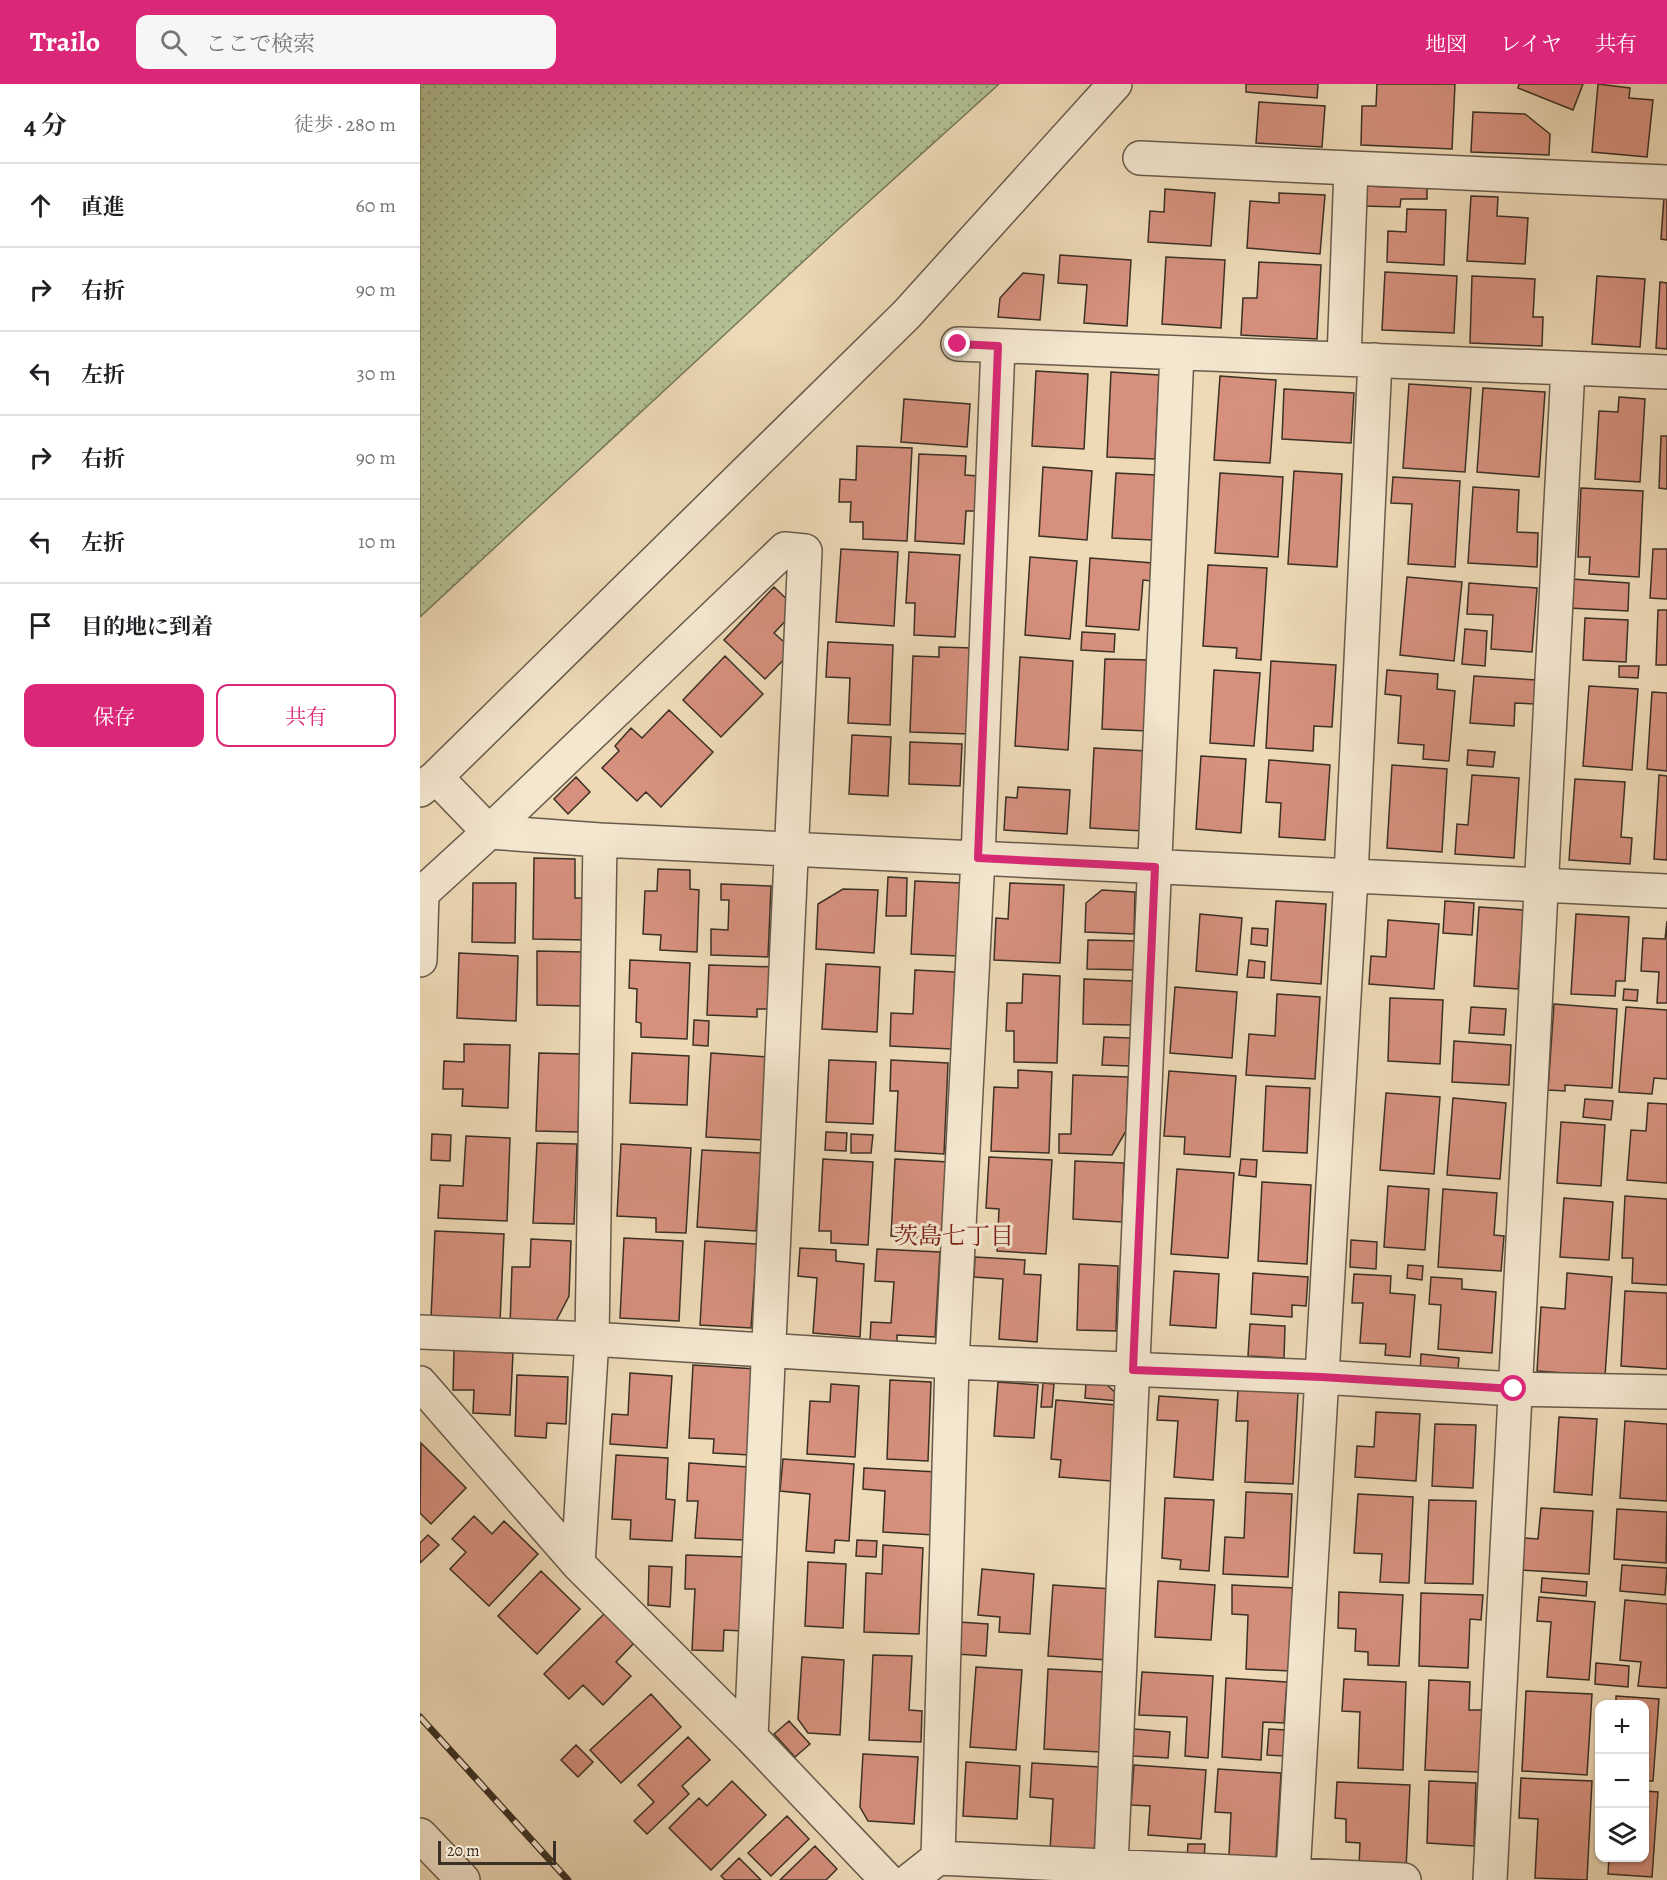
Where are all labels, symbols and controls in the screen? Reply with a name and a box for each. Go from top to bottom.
search box [136,15,556,69]
text: Trailo [30,23,100,61]
icon: search [157,26,190,59]
text: ここで検索 [205,29,315,59]
text: 地図 [1425,30,1467,58]
text: レイヤ [1500,30,1562,58]
text: 共有 [1595,30,1637,58]
text: 4 分 [24,108,67,143]
text: 徒歩 · 280 m [294,111,396,138]
icon: ahead [24,189,57,222]
text: 直進 [81,192,125,222]
text: 60 m [356,192,396,219]
icon: right [24,273,57,306]
text: 右折 [81,276,125,306]
text: 90 m [356,276,396,303]
route end [944,330,970,356]
icon: left [24,357,57,390]
text: 左折 [81,360,125,390]
text: 30 m [356,360,396,387]
icon: right [24,441,57,474]
text: 右折 [81,444,125,474]
text: 90 m [356,444,396,471]
icon: left [24,525,57,558]
text: 左折 [81,528,125,558]
text: 10 m [358,528,396,555]
icon: arrive [24,609,57,642]
text: 目的地に到着 [81,612,213,642]
button: 保存 [24,684,204,747]
button: 共有 [216,684,396,747]
district label: 茨島七丁目 [894,1220,1014,1252]
route start [1500,1375,1526,1401]
map controls [1595,1700,1649,1862]
button: + [1595,1700,1649,1754]
button: − [1595,1754,1649,1808]
button: layers [1595,1808,1649,1862]
scale bar [438,1838,556,1866]
text: 20 m [447,1840,480,1862]

